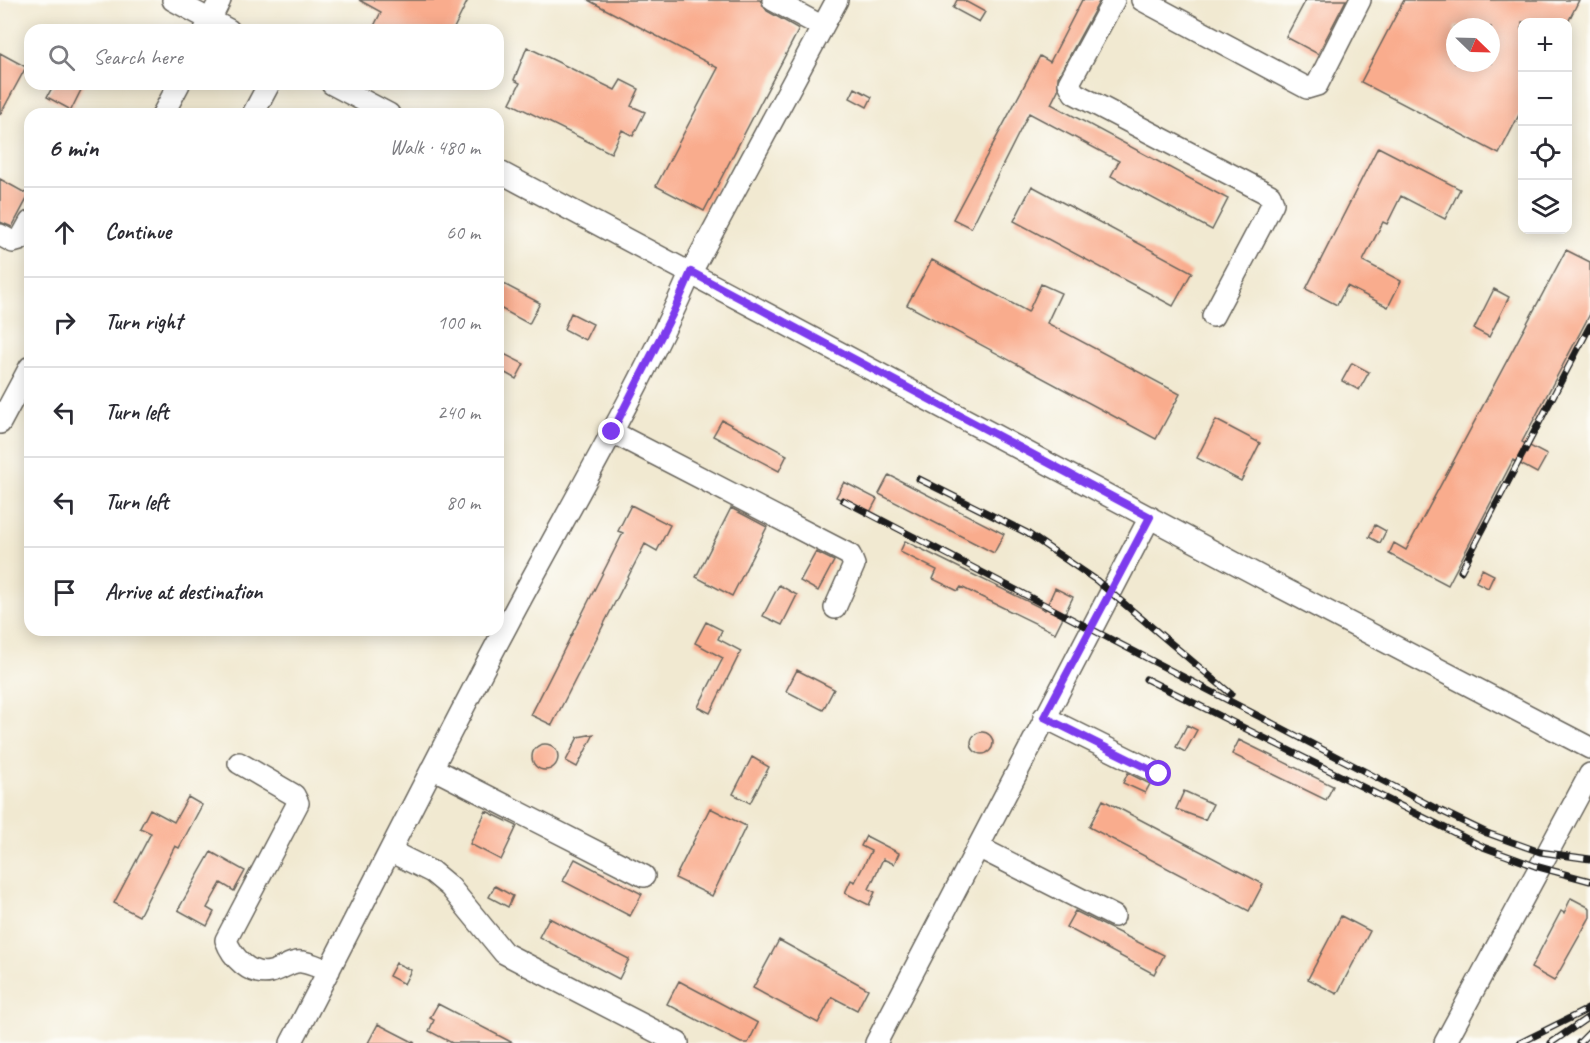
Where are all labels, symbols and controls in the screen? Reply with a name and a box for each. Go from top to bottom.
north arrow [1446,18,1500,72]
map controls [1518,18,1572,234]
button: + [1518,18,1572,72]
search box [24,24,504,90]
icon: search [45,41,78,74]
text: Search here [93,43,183,71]
button: − [1518,72,1572,126]
button: locate [1518,126,1572,180]
text: 6 min [48,131,98,164]
text: Walk · 480 m [390,135,480,160]
button: layers [1518,180,1572,234]
icon: ahead [48,216,81,249]
text: Continue [105,218,171,246]
text: 60 m [446,220,480,245]
icon: right [48,306,81,339]
text: Turn right [105,308,182,336]
text: 100 m [437,310,480,335]
icon: left [48,396,81,429]
text: Turn left [105,398,169,426]
text: 240 m [437,400,480,425]
route end [598,418,624,444]
icon: left [48,486,81,519]
text: Turn left [105,488,169,516]
text: 80 m [446,490,480,515]
icon: arrive [48,576,81,609]
text: Arrive at destination [105,578,262,606]
route start [1145,760,1171,786]

